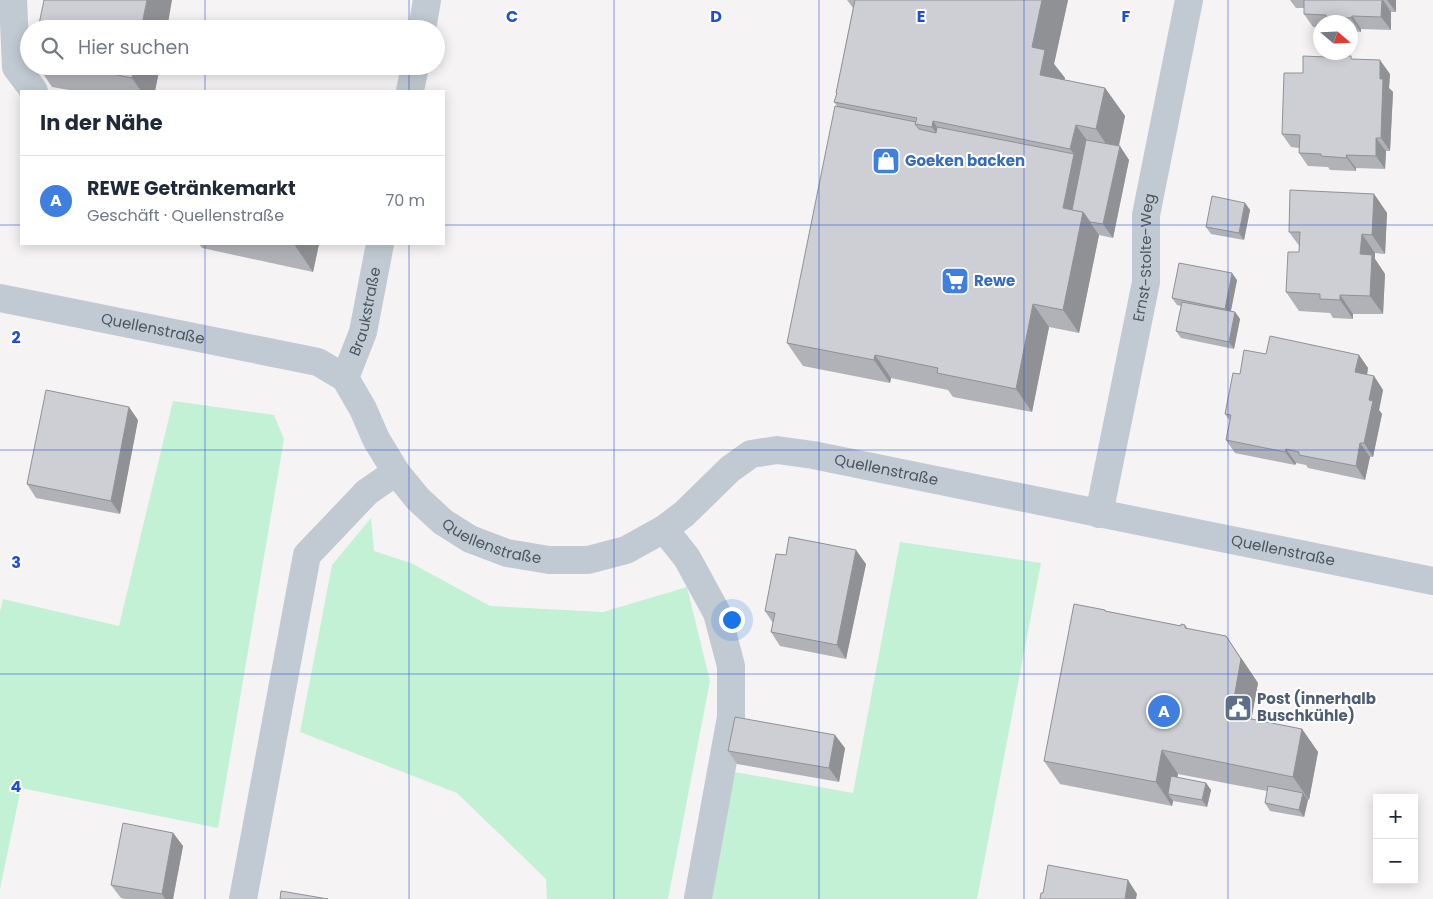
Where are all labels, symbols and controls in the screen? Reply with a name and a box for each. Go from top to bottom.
text: C [506,5,518,28]
text: D [710,5,722,28]
text: E [917,5,925,28]
text: F [1122,5,1131,28]
north arrow [1313,15,1358,60]
search box [20,20,445,75]
icon: search [38,34,66,62]
text: Hier suchen [78,34,189,61]
text: In der Nähe [40,108,163,137]
shop icon: Goeken backen [871,146,901,176]
place label: Goeken backen [905,150,1025,171]
text: REWE Getränkemarkt [87,175,296,202]
text: A [50,189,62,212]
text: 70 m [385,189,425,212]
street label: Ernst-Stolte-Weg [1127,191,1160,324]
text: Geschäft · Quellenstraße [87,204,284,227]
street label: Braukstraße [344,265,385,359]
supermarket icon: Rewe [940,266,970,296]
place label: Rewe [974,270,1015,291]
street label: Quellenstraße [99,308,207,349]
text: 2 [11,326,21,349]
street label: Quellenstraße [832,449,940,490]
street label: Quellenstraße [438,513,543,569]
street label: Quellenstraße [1229,529,1337,571]
text: 3 [11,551,21,574]
your location [719,607,745,633]
place label: Post (innerhalb Buschkühle) [1257,688,1376,726]
pin: A [1148,692,1180,730]
public building icon: Post (innerhalb Buschkühle) [1223,693,1253,723]
text: 4 [11,775,22,798]
map controls [1373,794,1418,884]
button: + [1373,794,1418,839]
button: − [1373,839,1418,884]

